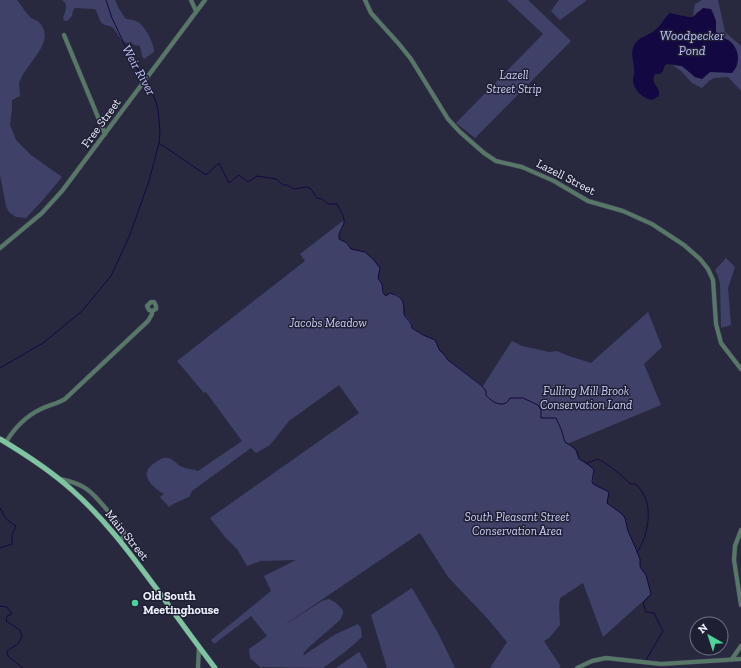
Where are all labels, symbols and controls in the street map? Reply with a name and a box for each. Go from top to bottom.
water label: Woodpecker Pond [660,28,725,58]
water label: Weir River [119,42,159,98]
park label: Lazell Street Strip [486,68,542,96]
street label: Free Street [78,95,124,150]
street label: Lazell Street [534,156,598,198]
park label: Jacobs Meadow [288,316,367,330]
park label: Fulling Mill Brook Conservation Land [540,384,632,412]
street label: Main Street [102,507,152,563]
park label: South Pleasant Street Conservation Area [464,510,570,538]
place label: Old South Meetinghouse [143,589,219,617]
marker: Old South Meetinghouse [130,598,140,608]
north arrow [689,616,729,656]
text: N [696,621,711,636]

